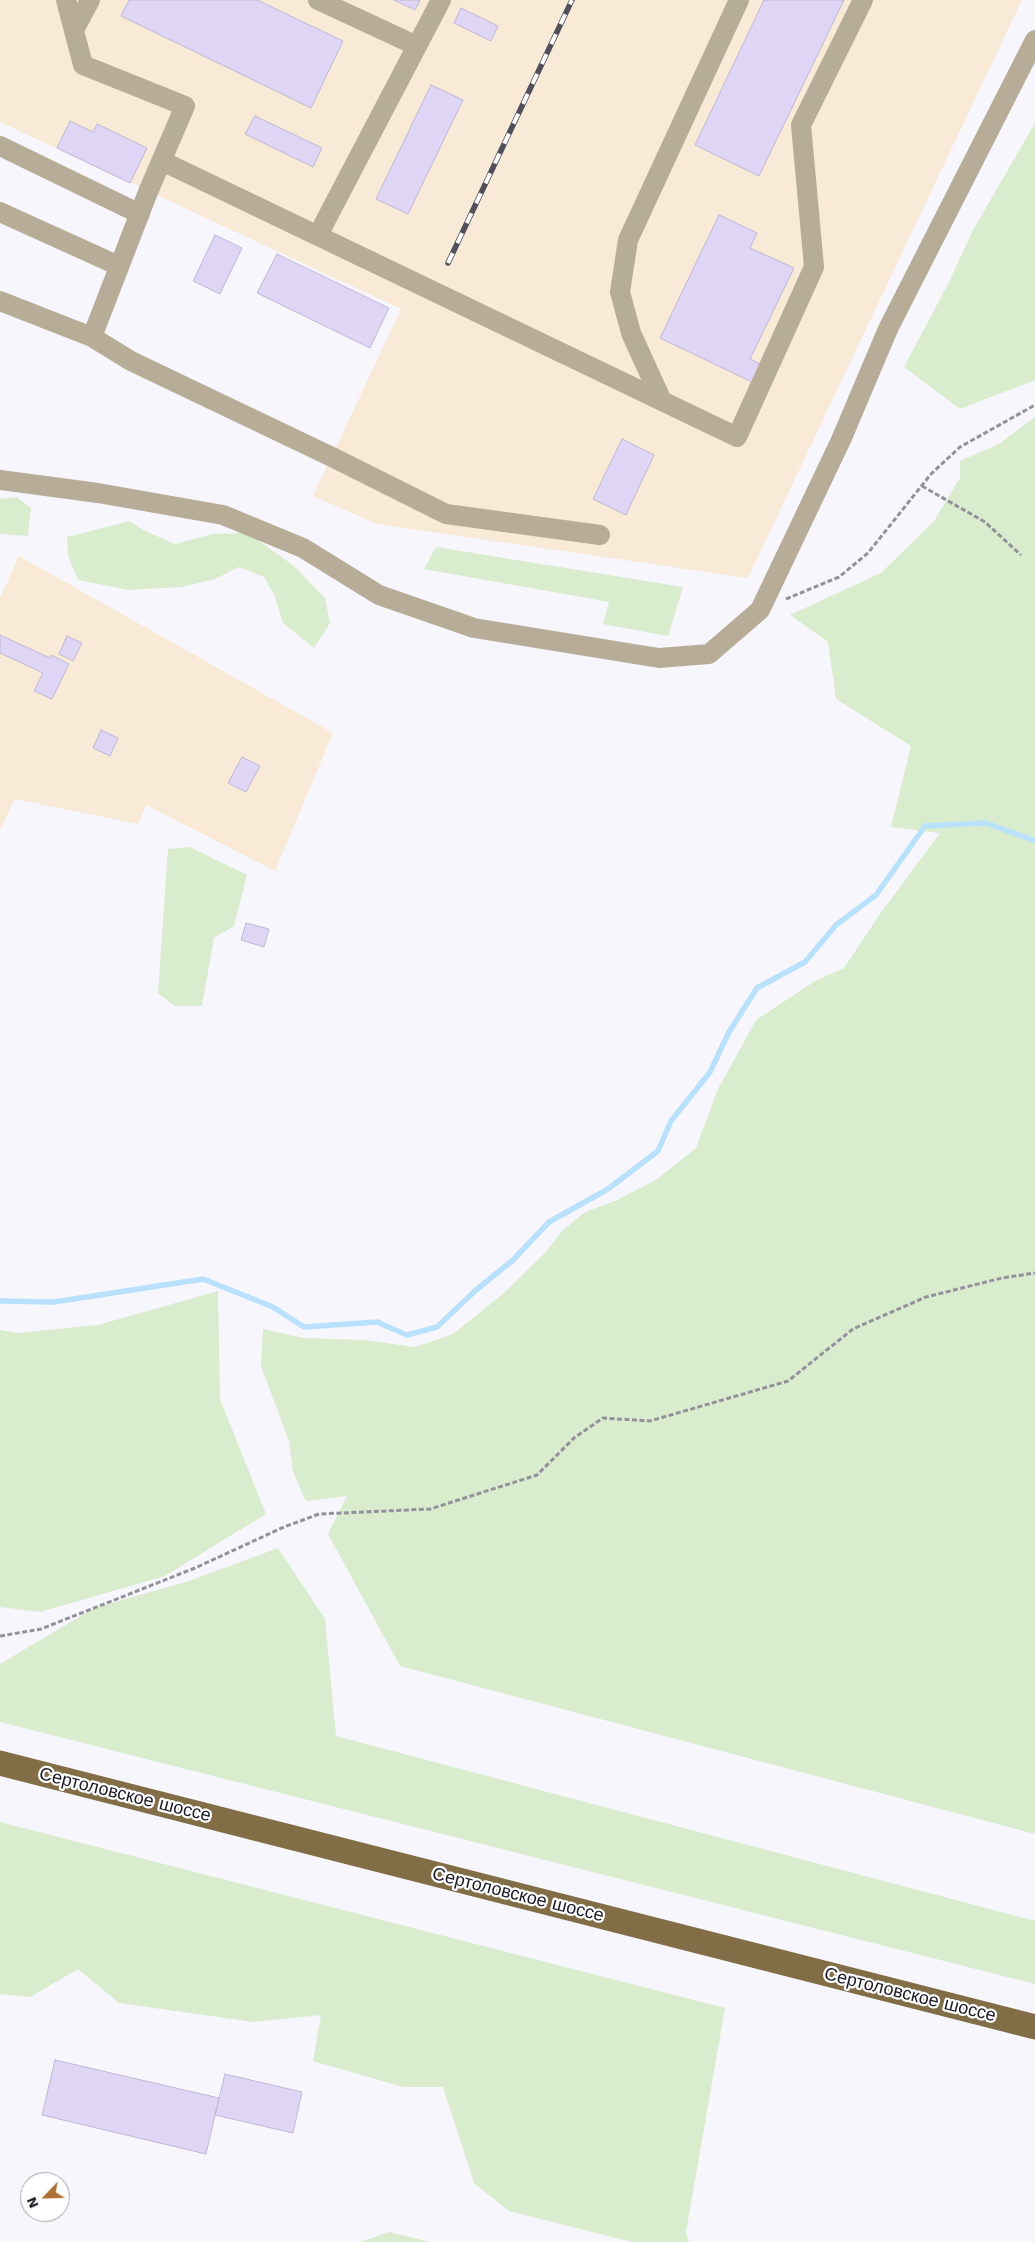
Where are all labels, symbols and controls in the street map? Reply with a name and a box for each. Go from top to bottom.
street label: Сертоловское шоссе [37,1763,213,1827]
street label: Сертоловское шоссе [430,1863,606,1927]
street label: Сертоловское шоссе [822,1963,998,2027]
north arrow [20,2172,70,2222]
text: N [23,2195,42,2211]

